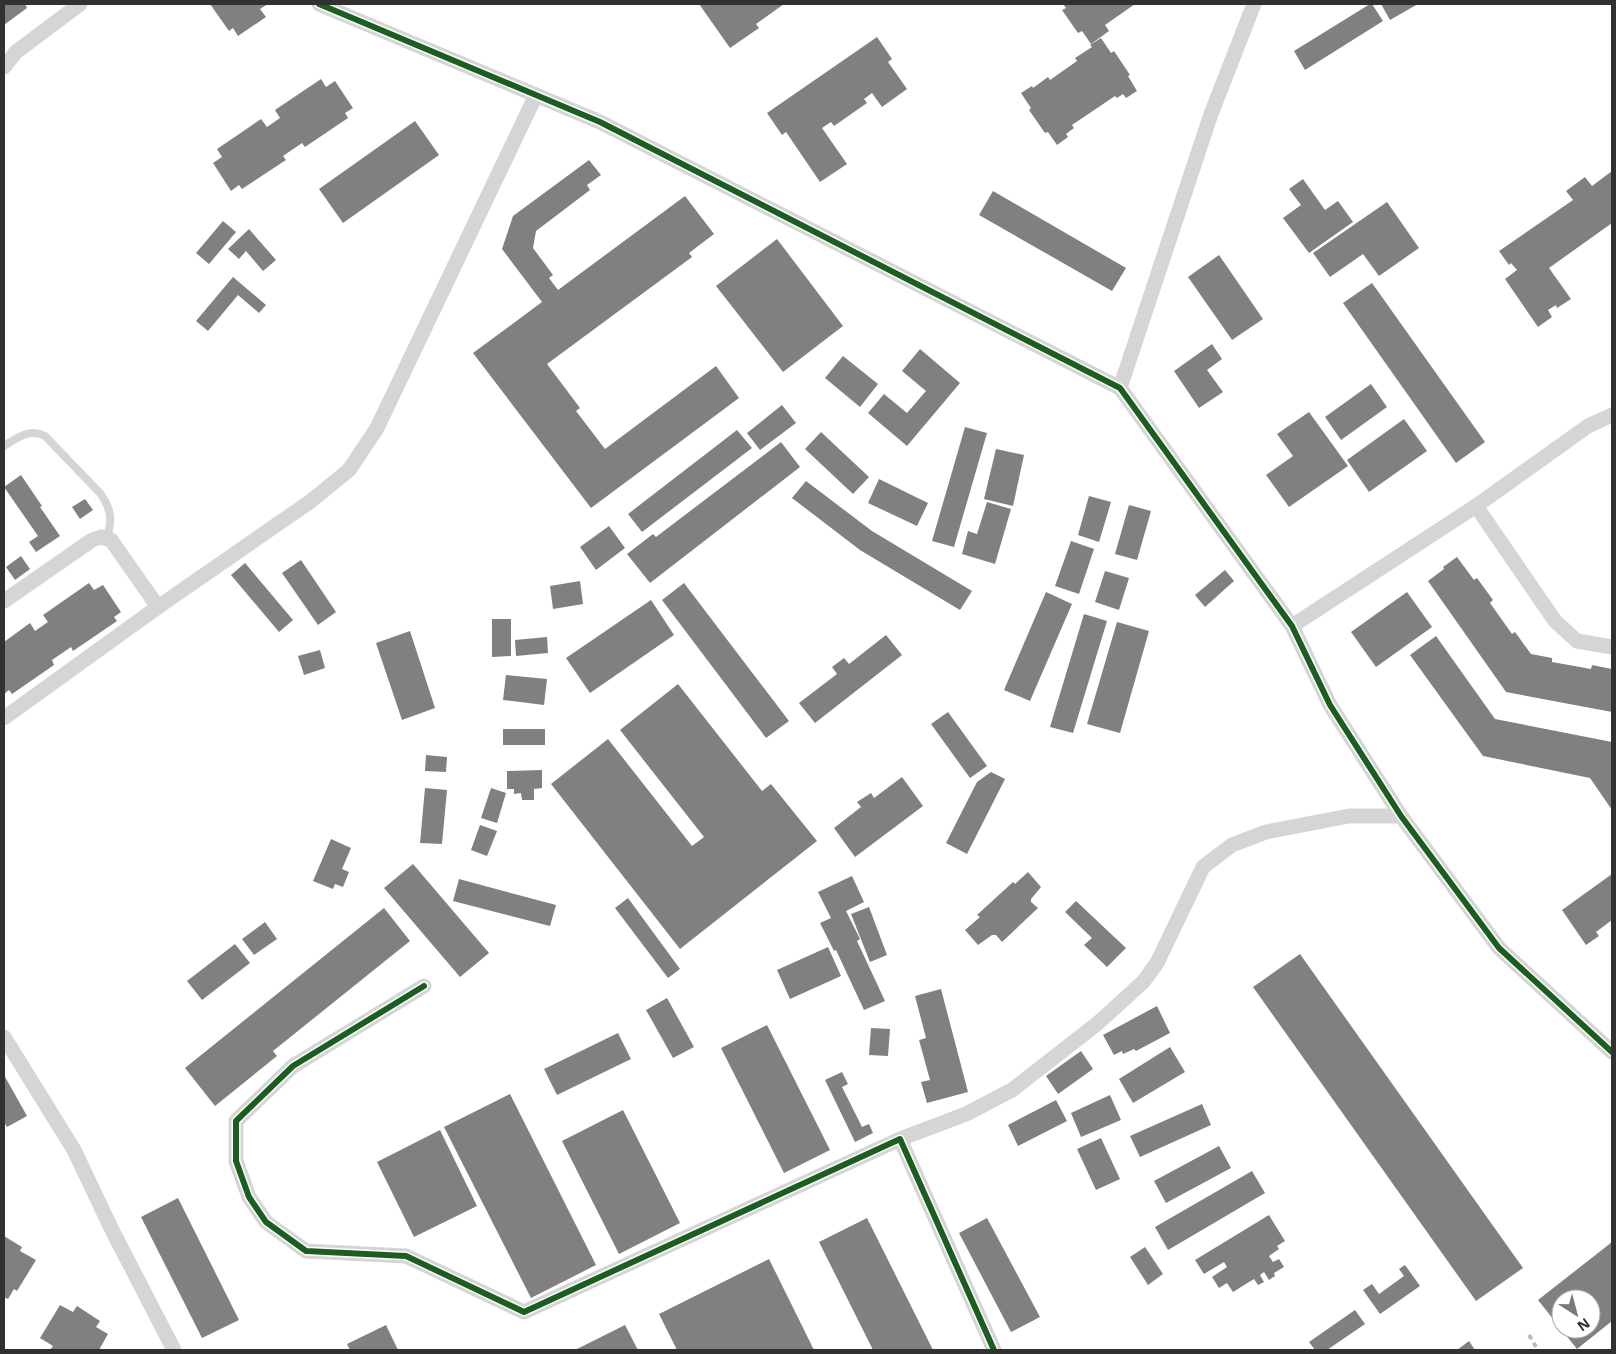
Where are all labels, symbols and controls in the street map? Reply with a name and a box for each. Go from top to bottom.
north arrow [1551,1289,1601,1339]
text: N [1574,1314,1594,1336]

